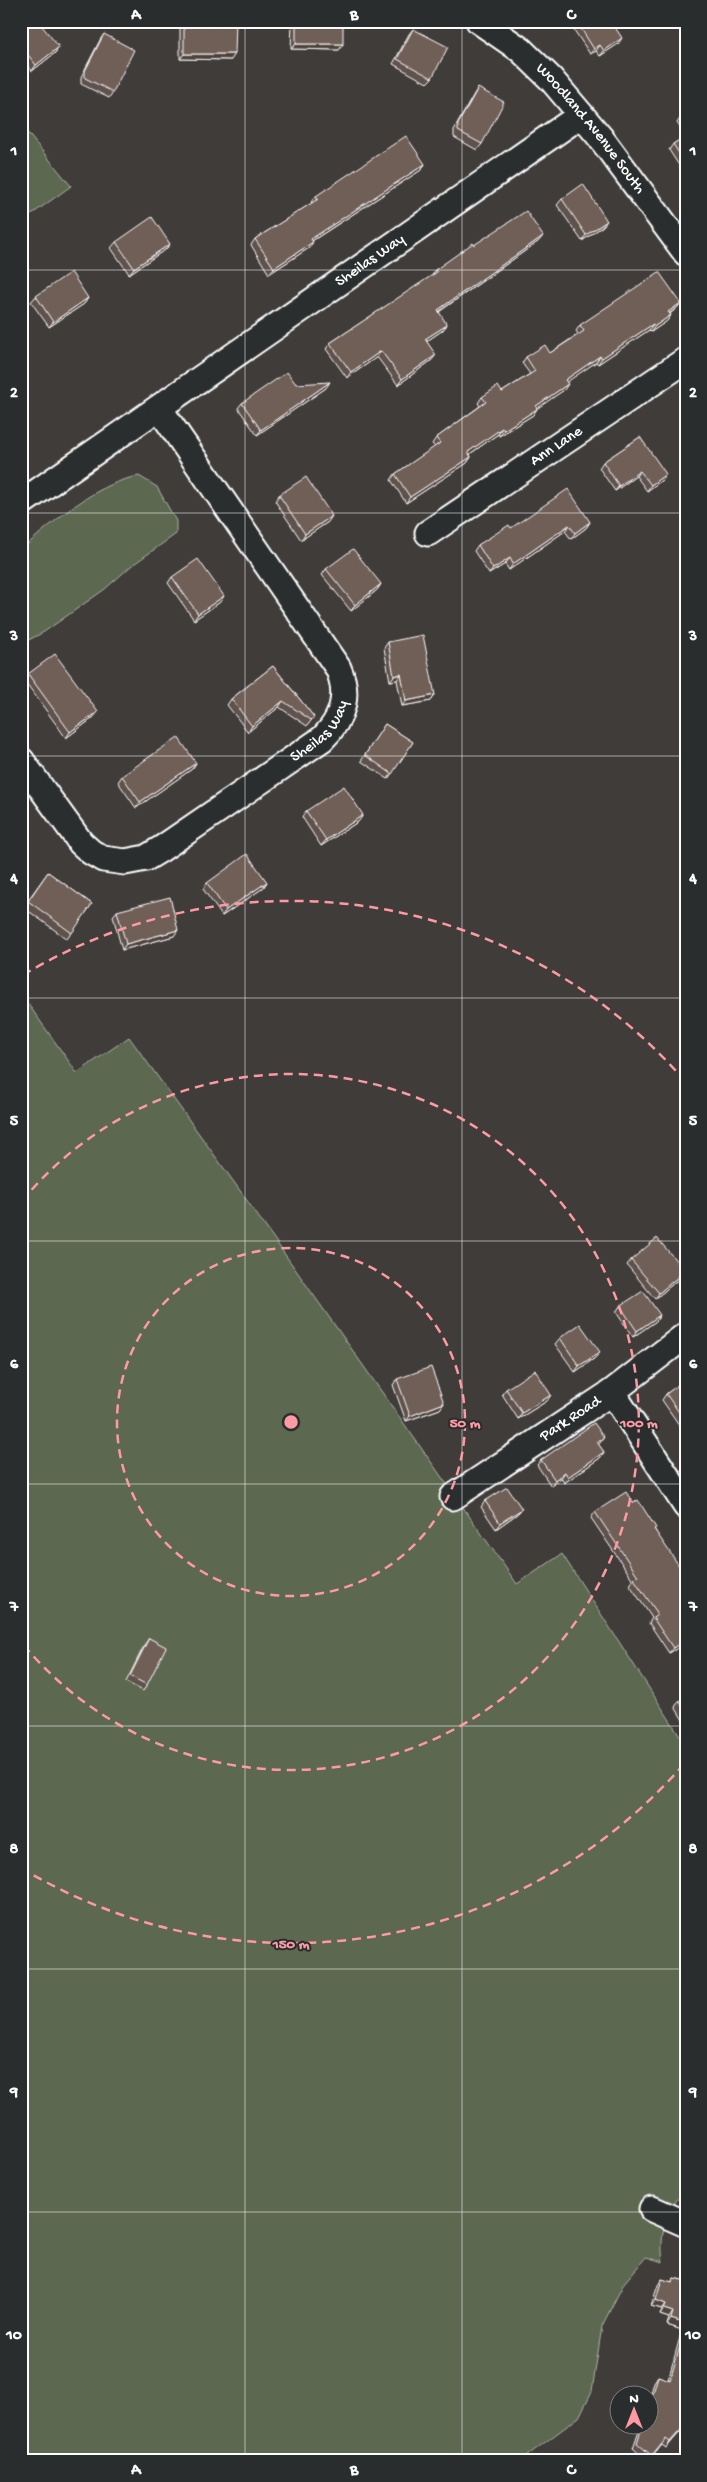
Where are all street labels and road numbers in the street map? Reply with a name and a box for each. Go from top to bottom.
street label: Woodland Avenue South [531,59,649,198]
street label: Sheilas Way [332,230,409,292]
street label: Ann Lane [527,422,587,471]
street label: Sheilas Way [287,699,353,767]
street label: Park Road [536,1391,606,1447]

